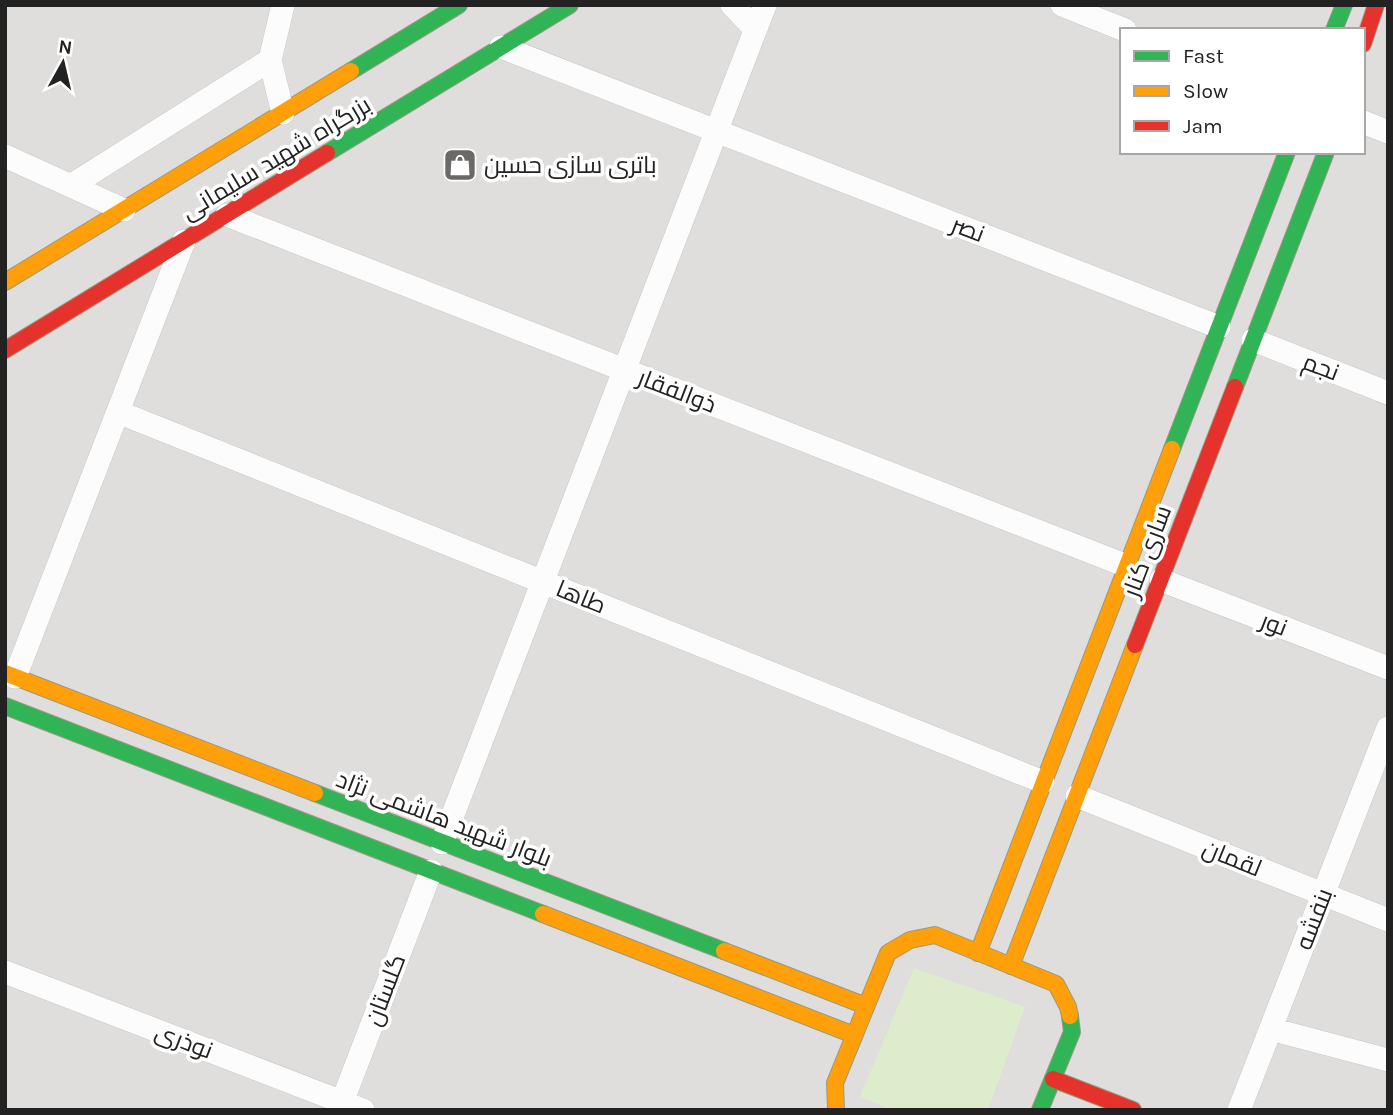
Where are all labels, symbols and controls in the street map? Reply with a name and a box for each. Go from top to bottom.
north arrow [28,28,98,98]
legend [1120,28,1365,154]
text: N [57,35,74,59]
text: Fast [1183,44,1224,68]
text: Slow [1183,79,1228,103]
street label: بزرگراه شهید سلیمانی [176,90,376,226]
text: Jam [1183,114,1223,138]
shop icon: باتری سازی حسین [441,146,479,184]
place label: باتری سازی حسین [484,151,657,179]
street label: نصر [946,209,989,248]
street label: نجم [1298,347,1343,389]
street label: ذوالفقار [632,363,720,419]
street label: ساری کنار [1116,501,1177,603]
street label: طاها [552,574,610,620]
street label: نور [1255,605,1291,642]
street label: بلوار شهید هاشمی نژاد [332,765,556,873]
street label: لقمان [1198,834,1266,882]
street label: بنفشه [1290,884,1338,954]
street label: گلستان [359,950,411,1030]
street label: نوذری [151,1017,217,1065]

